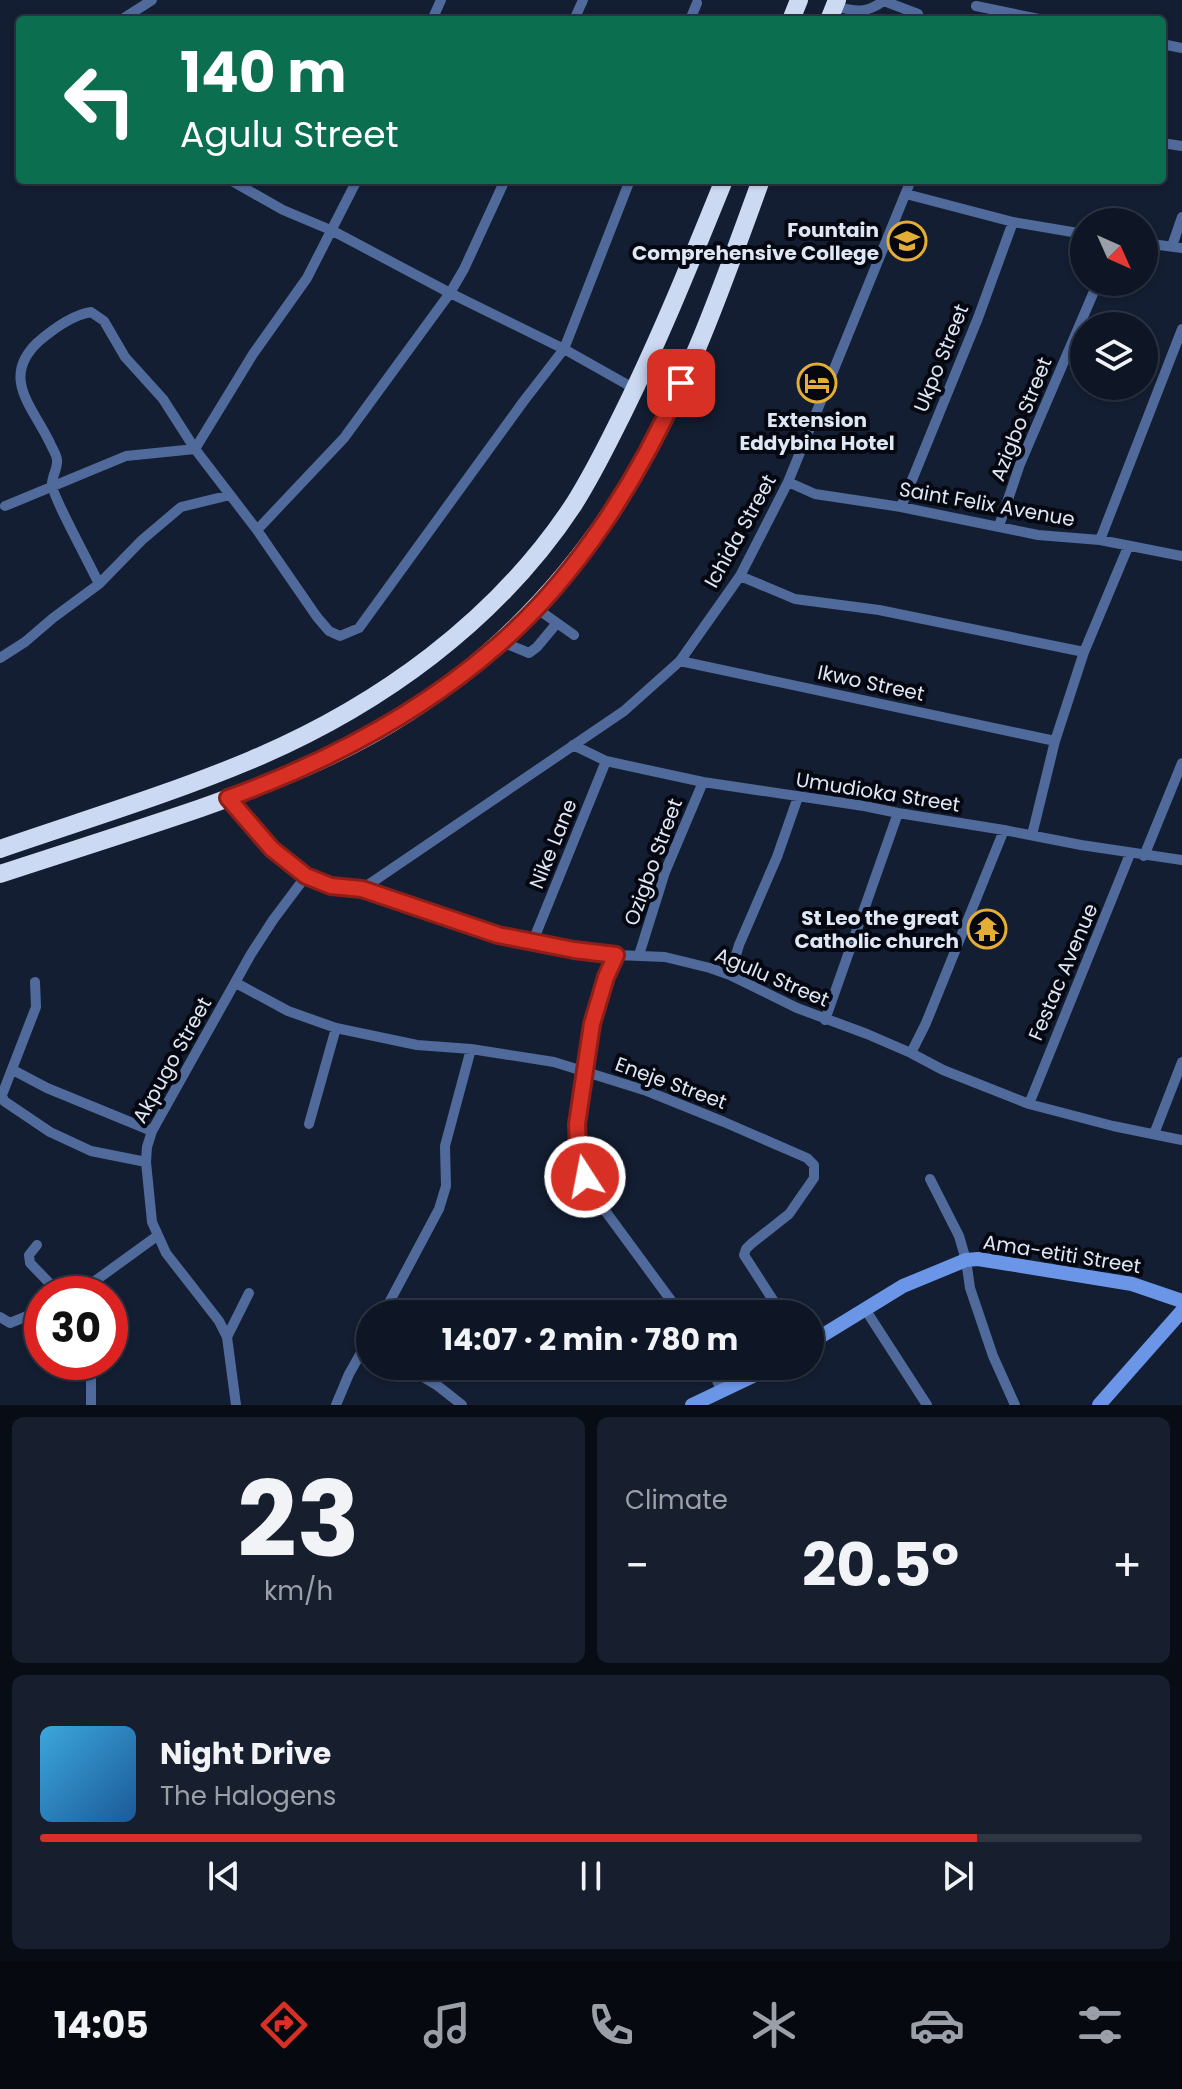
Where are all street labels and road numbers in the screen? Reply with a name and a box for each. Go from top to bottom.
street label: Ukpo Street [907,300,975,416]
street label: Azigbo Street [983,353,1059,485]
street label: Ichida Street [697,469,783,593]
street label: Saint Felix Avenue [897,475,1077,533]
street label: Ikwo Street [815,658,927,708]
street label: Umudioka Street [794,765,962,819]
street label: Ozigbo Street [617,794,689,930]
street label: Nike Lane [522,795,584,893]
street label: Festac Avenue [1022,899,1104,1045]
street label: Agulu Street [711,940,833,1014]
street label: Akpugo Street [126,992,218,1128]
street label: Eneje Street [611,1050,731,1116]
street label: Ama-etiti Street [981,1228,1143,1280]

